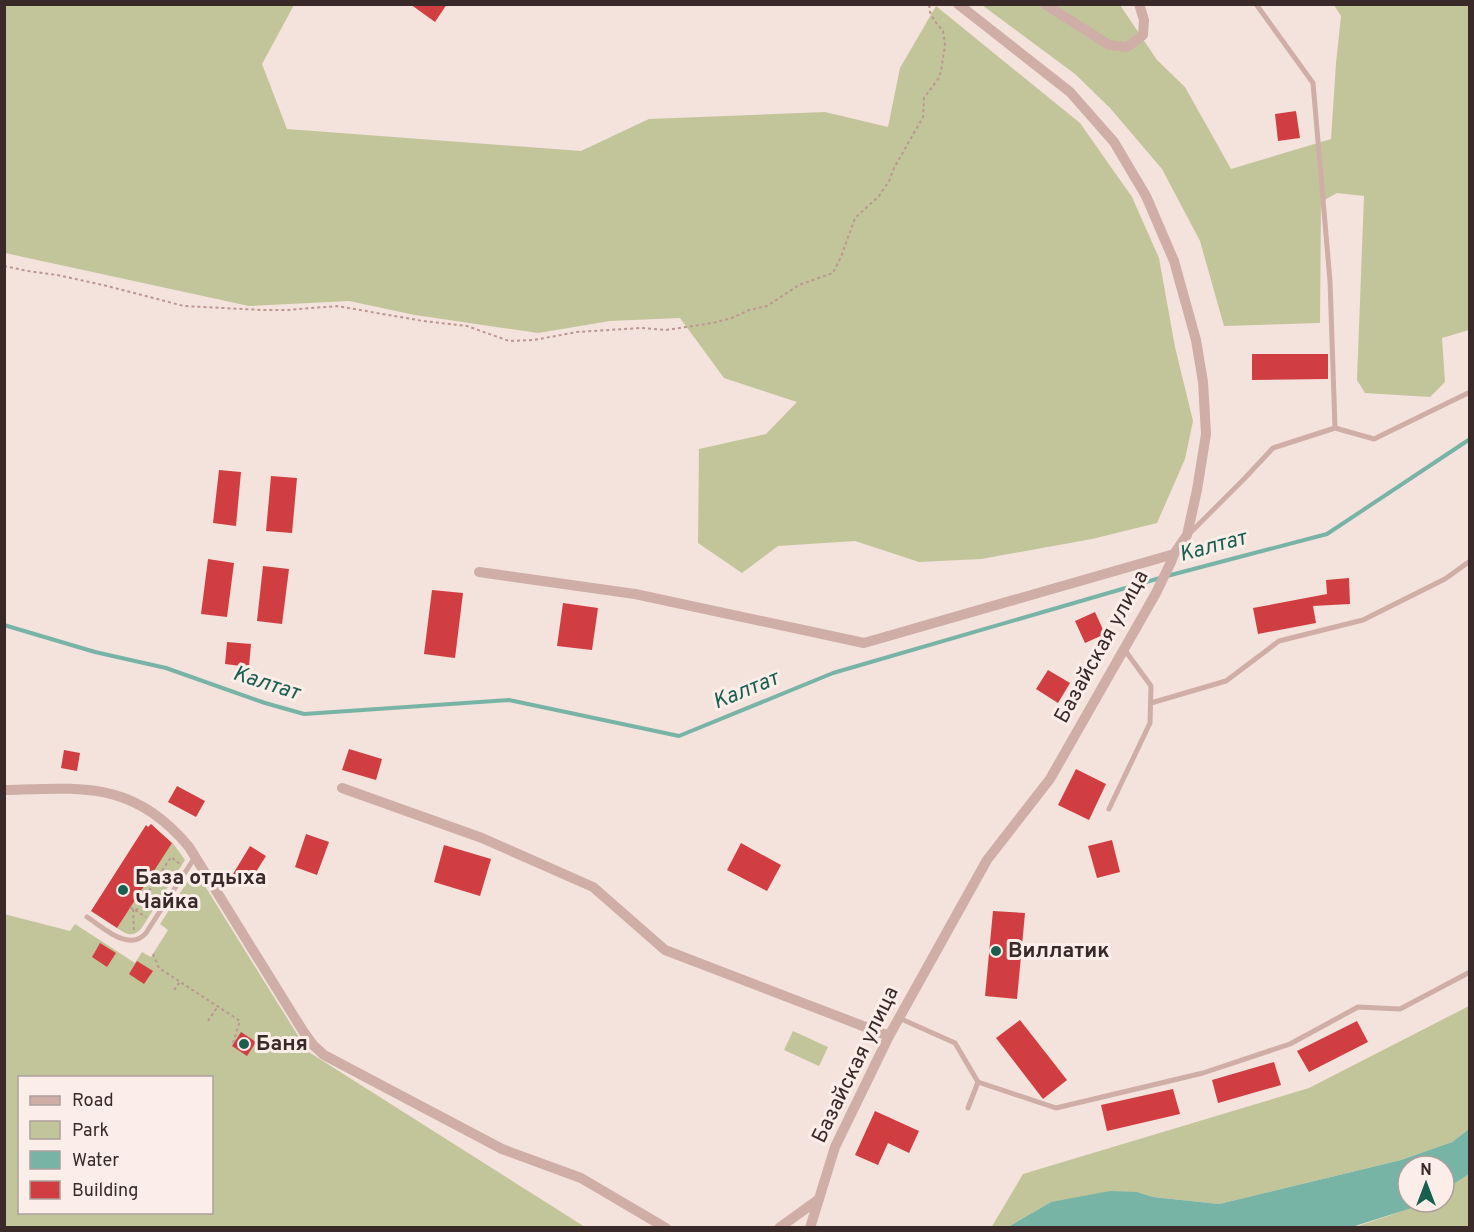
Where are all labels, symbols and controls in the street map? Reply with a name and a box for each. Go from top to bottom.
water label: Калтат [1176,524,1252,569]
street label: Базайская улица [1049,566,1155,728]
water label: Калтат [229,661,305,708]
water label: Калтат [709,665,785,716]
place label: База отдыха Чайка [135,865,267,916]
marker: База отдыха Чайка [116,883,130,897]
place label: Виллатик [1008,938,1110,965]
marker: Виллатик [989,944,1003,958]
street label: Базайская улица [806,982,906,1148]
place label: Баня [256,1031,308,1058]
marker: Баня [237,1037,251,1051]
legend [18,1076,213,1214]
text: Road [72,1090,114,1113]
text: Park [72,1120,109,1143]
text: Water [72,1150,119,1173]
north arrow [1396,1154,1456,1214]
text: N [1420,1161,1432,1181]
text: Building [72,1180,138,1203]

